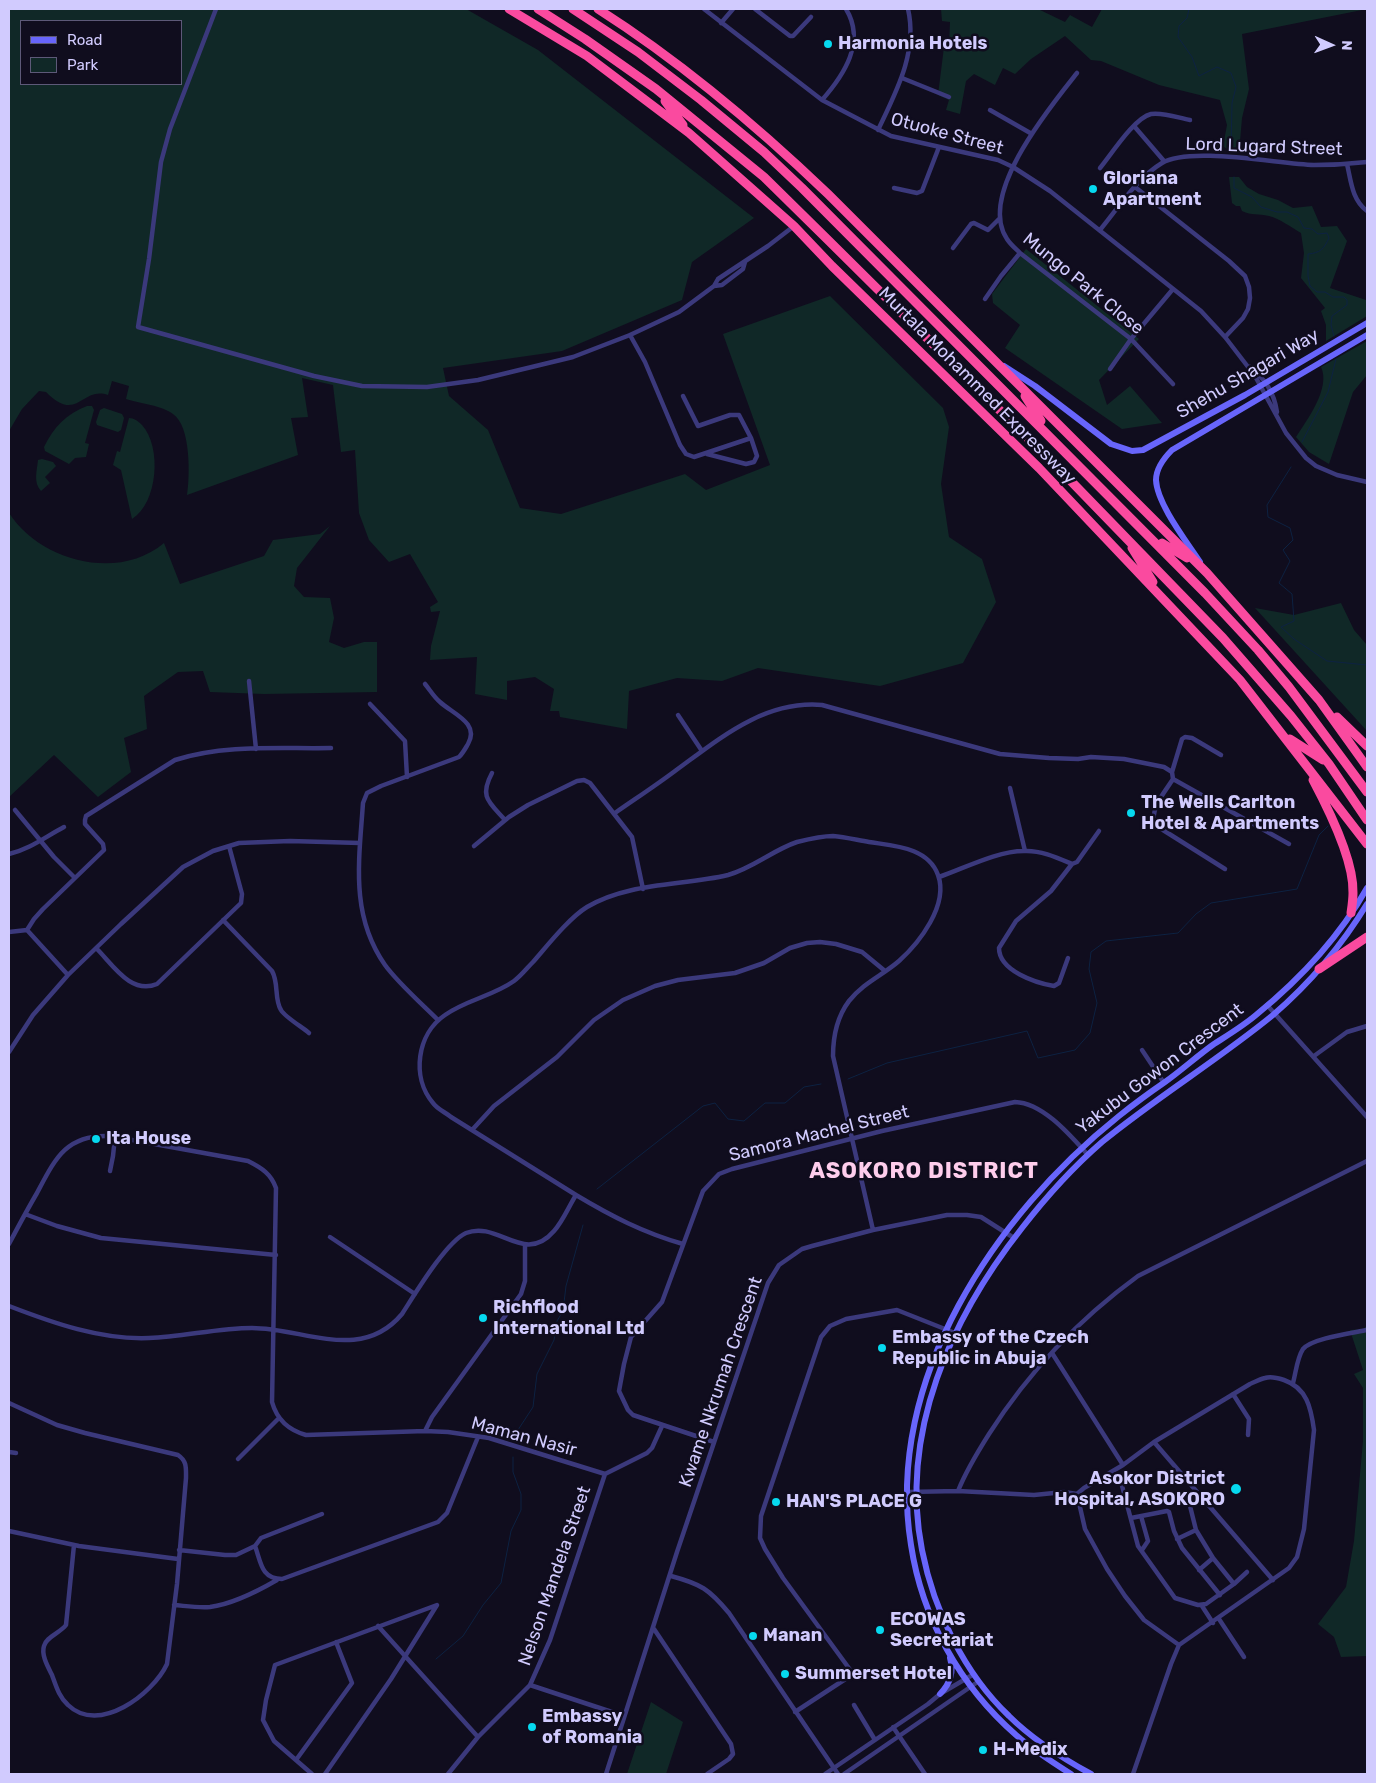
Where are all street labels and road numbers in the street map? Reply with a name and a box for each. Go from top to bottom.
street label: Otuoke Street [888,109,1006,159]
street label: Lord Lugard Street [1185,133,1343,161]
street label: Mungo Park Close [1018,229,1148,339]
street label: Murtala Mohammed Expressway [874,283,1080,489]
street label: Shehu Shagari Way [1173,325,1323,423]
street label: Yakubu Gowon Crescent [1072,999,1248,1139]
street label: Samora Machel Street [727,1101,911,1167]
street label: Kwame Nkrumah Crescent [675,1274,767,1490]
street label: Maman Nasir [469,1413,579,1461]
street label: Nelson Mandela Street [514,1483,596,1669]

